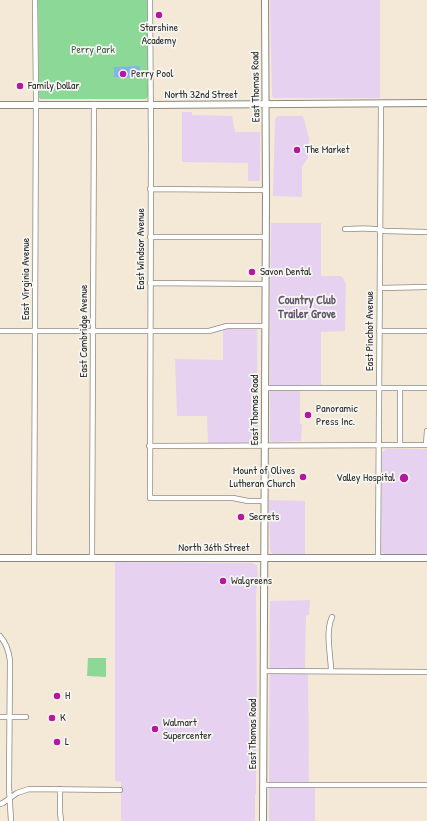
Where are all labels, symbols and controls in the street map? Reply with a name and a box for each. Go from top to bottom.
marker: Starshine Academy [154,10,164,20]
place label: Starshine Academy [140,21,178,47]
park label: Perry Park [71,43,115,57]
street label: East Thomas Road [249,52,263,122]
place label: Perry Pool [131,67,173,81]
marker: Perry Pool [118,69,128,79]
place label: Family Dollar [28,79,79,93]
marker: Family Dollar [15,81,25,91]
street label: North 32nd Street [165,88,237,102]
place label: The Market [305,143,349,157]
marker: The Market [292,145,302,155]
street label: East Windsor Avenue [134,208,148,290]
street label: East Virginia Avenue [19,238,33,320]
place label: Savon Dental [260,265,311,279]
marker: Savon Dental [247,267,257,277]
street label: East Cambridge Avenue [77,285,91,377]
street label: East Pinchot Avenue [363,291,377,371]
district label: Country Club Trailer Grove [278,294,336,322]
street label: East Thomas Road [248,375,262,445]
place label: Panoramic Press Inc. [316,402,358,428]
marker: Panoramic Press Inc. [303,410,313,420]
place label: Mount of Olives Lutheran Church [230,464,295,490]
place label: Valley Hospital [336,471,395,485]
marker: Mount of Olives Lutheran Church [298,472,308,482]
marker: Valley Hospital [398,472,410,484]
place label: Secrets [249,510,279,524]
marker: Secrets [236,512,246,522]
street label: North 36th Street [178,541,250,555]
place label: Walgreens [231,574,272,588]
marker: Walgreens [218,576,228,586]
place label: H [65,689,70,703]
marker: H [52,691,62,701]
street label: East Thomas Road [246,699,260,769]
place label: K [60,711,66,725]
marker: K [47,713,57,723]
place label: Walmart Supercenter [163,716,212,742]
marker: Walmart Supercenter [150,724,160,734]
place label: L [65,735,69,749]
marker: L [52,737,62,747]

